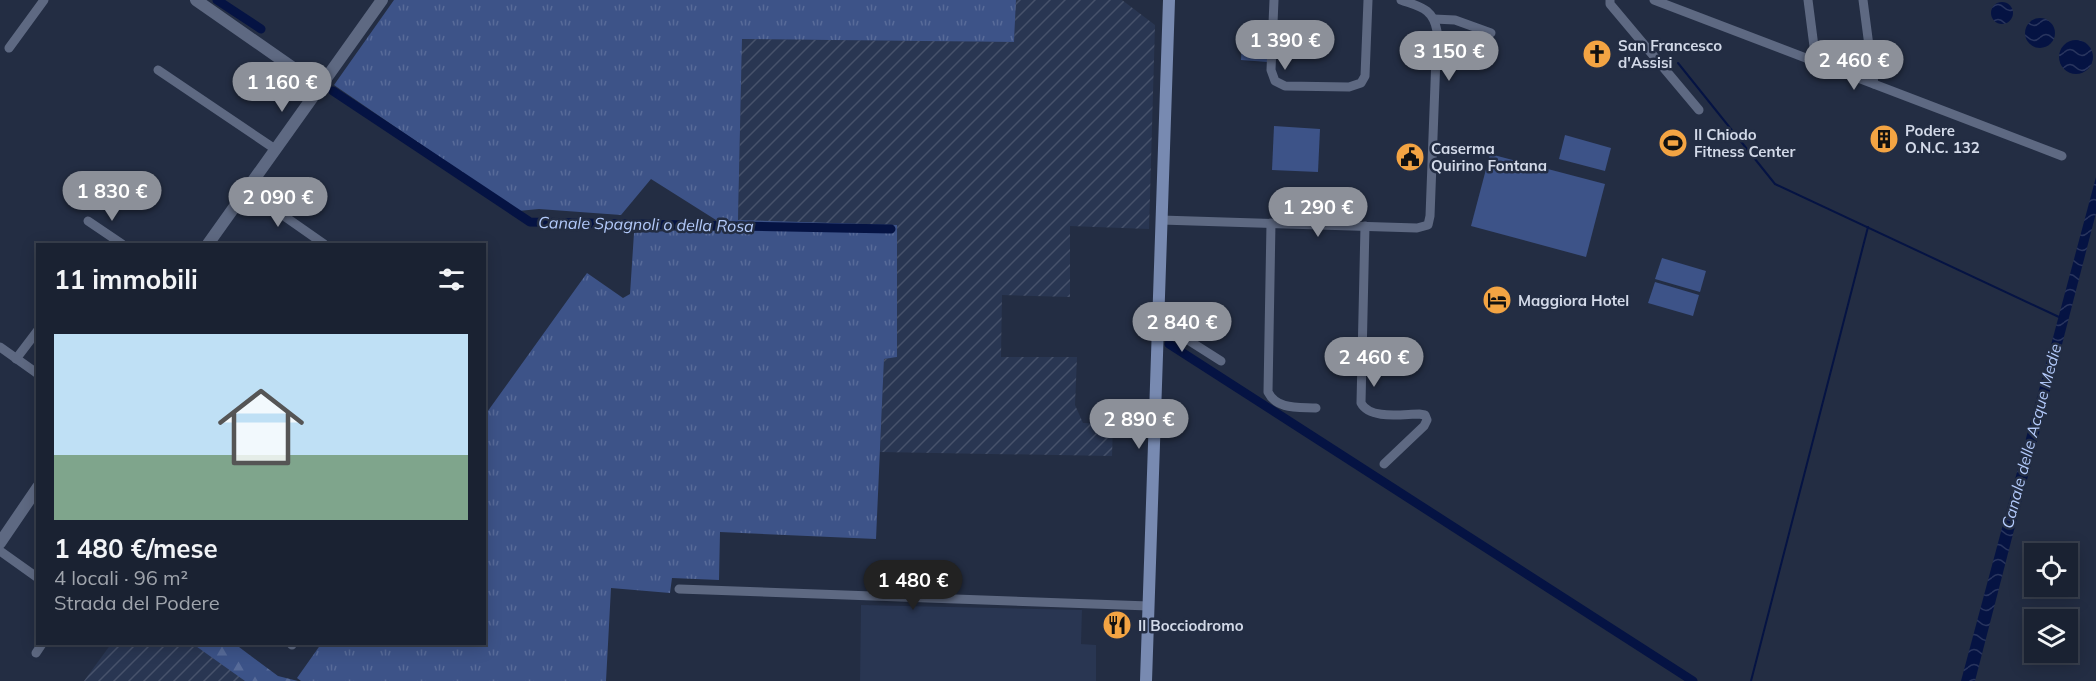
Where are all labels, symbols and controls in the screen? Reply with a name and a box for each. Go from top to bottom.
pin: 1 390 € [1230,20,1340,71]
text: 1 390 € [1250,27,1320,52]
pin: 3 150 € [1394,31,1504,82]
place label: San Francesco d'Assisi [1618,36,1722,72]
text: 3 150 € [1414,38,1484,63]
church icon: San Francesco d'Assisi [1581,38,1613,70]
pin: 2 460 € [1799,40,1909,91]
text: 2 460 € [1819,47,1889,72]
pin: 1 160 € [227,62,337,113]
text: 1 160 € [247,69,317,94]
place label: Podere O.N.C. 132 [1905,121,1980,157]
building icon: Podere O.N.C. 132 [1868,123,1900,155]
place label: Il Chiodo Fitness Center [1694,125,1795,161]
sports icon: Il Chiodo Fitness Center [1657,127,1689,159]
place label: Caserma Quirino Fontana [1431,139,1547,175]
public building icon: Caserma Quirino Fontana [1394,141,1426,173]
pin: 1 830 € [57,171,167,222]
pin: 2 090 € [223,177,333,228]
text: 1 830 € [77,178,147,203]
text: 2 090 € [243,184,313,209]
pin: 1 290 € [1263,187,1373,238]
text: 1 290 € [1283,194,1353,219]
water label: Canale Spagnoli o della Rosa [538,212,754,236]
text: 11 immobili [54,263,198,296]
icon: filters [435,263,468,296]
hotel icon: Maggiora Hotel [1481,284,1513,316]
place label: Maggiora Hotel [1518,291,1629,310]
pin: 2 840 € [1127,302,1237,353]
text: 2 840 € [1147,309,1217,334]
pin: 2 460 € [1319,337,1429,388]
water label: Canale delle Acque Medie [1997,341,2065,531]
text: 2 460 € [1339,344,1409,369]
icon: home [207,373,315,481]
pin: 2 890 € [1084,399,1194,450]
text: 2 890 € [1104,406,1174,431]
text: 1 480 €/mese [54,532,218,565]
map controls [2024,543,2078,663]
button: locate [2024,543,2078,597]
pin: 1 480 € [858,560,968,611]
text: 4 locali · 96 m² [54,565,188,590]
text: 1 480 € [878,567,948,592]
text: Strada del Podere [54,590,220,615]
restaurant icon: Il Bocciodromo [1101,609,1133,641]
button: layers [2024,609,2078,663]
place label: Il Bocciodromo [1138,616,1244,635]

